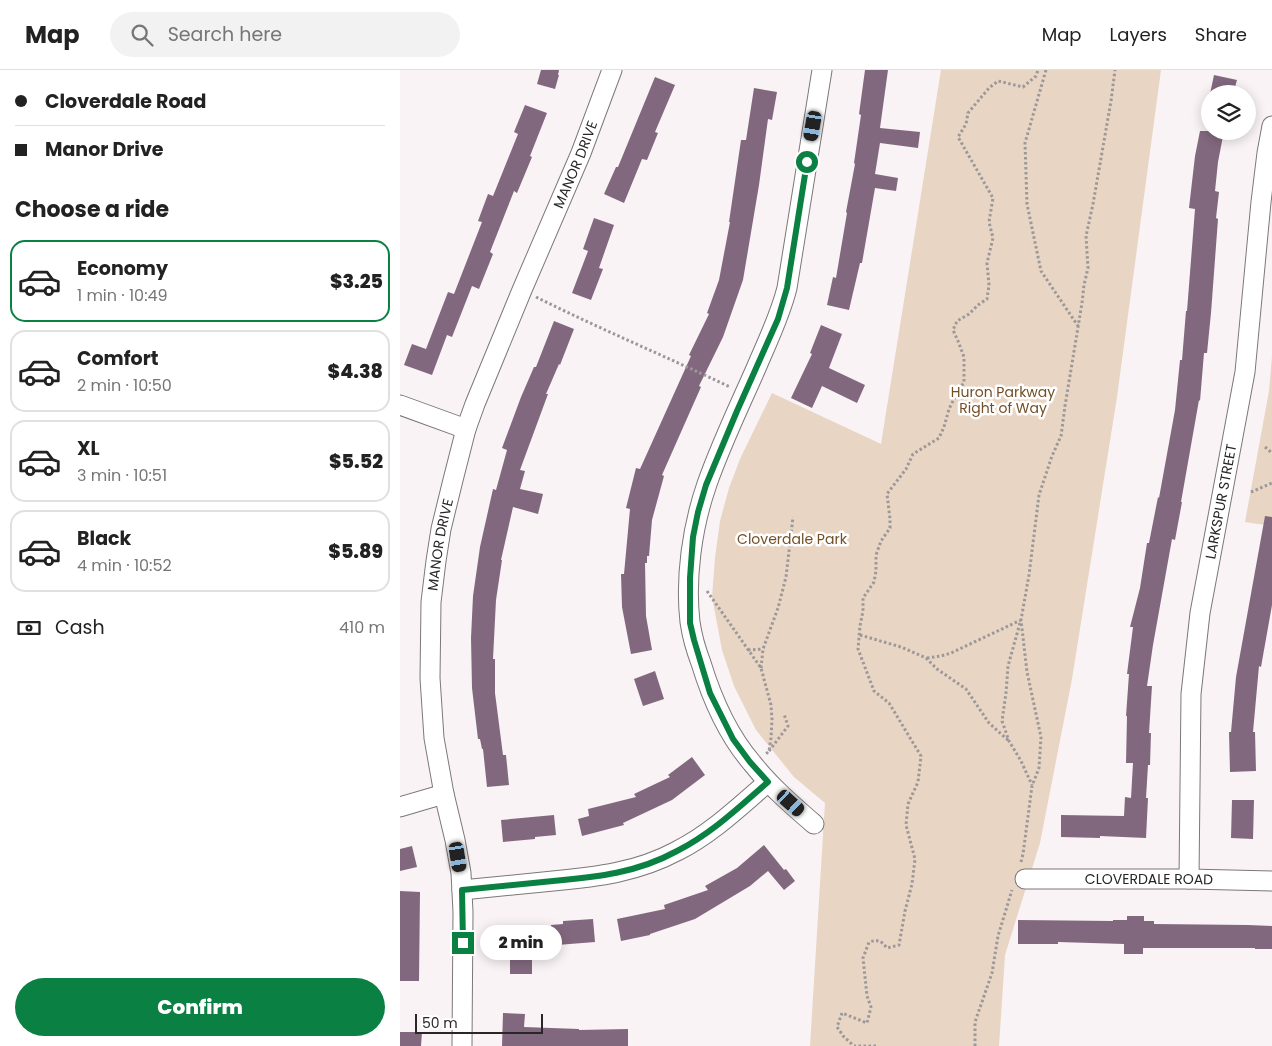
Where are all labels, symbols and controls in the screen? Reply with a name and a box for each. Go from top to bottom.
search box [110,12,460,57]
text: Map [25,18,80,51]
icon: search [128,21,156,49]
text: Search here [168,21,282,48]
text: Map [1042,22,1082,47]
text: Layers [1110,22,1167,47]
text: Share [1195,22,1247,47]
map controls [1201,85,1256,140]
button: layers [1201,85,1256,140]
text: Cloverdale Road [45,88,206,115]
car [803,110,822,142]
street label: MANOR DRIVE [548,118,602,211]
text: Manor Drive [45,136,164,163]
route start [796,151,818,173]
text: Choose a ride [15,194,169,225]
text: Economy [77,255,168,282]
icon: car [17,259,62,304]
text: $3.25 [330,268,383,295]
text: 1 min · 10:49 [77,284,168,307]
text: Comfort [77,345,159,372]
icon: car [17,349,62,394]
text: $4.38 [328,358,383,385]
text: 2 min · 10:50 [77,374,172,397]
park label: Huron Parkway Right of Way [951,382,1055,418]
text: XL [77,435,100,462]
icon: car [17,439,62,484]
street label: LARKSPUR STREET [1200,442,1241,561]
text: $5.52 [329,448,383,475]
text: 3 min · 10:51 [77,464,167,487]
street label: MANOR DRIVE [422,497,458,592]
text: Black [77,525,131,552]
icon: car [17,529,62,574]
park label: Cloverdale Park [737,529,848,549]
text: $5.89 [328,538,383,565]
text: 4 min · 10:52 [77,554,172,577]
icon: cash [15,614,43,642]
text: Cash [55,614,105,641]
text: 410 m [339,616,385,639]
car [774,787,807,819]
car [448,841,467,873]
street label: CLOVERDALE ROAD [1085,869,1213,890]
callout: 2 min [480,926,563,960]
text: 2 min [498,931,544,954]
route end [452,932,474,954]
button: Confirm [15,978,385,1036]
scale bar [415,1011,542,1034]
text: 50 m [422,1013,458,1033]

